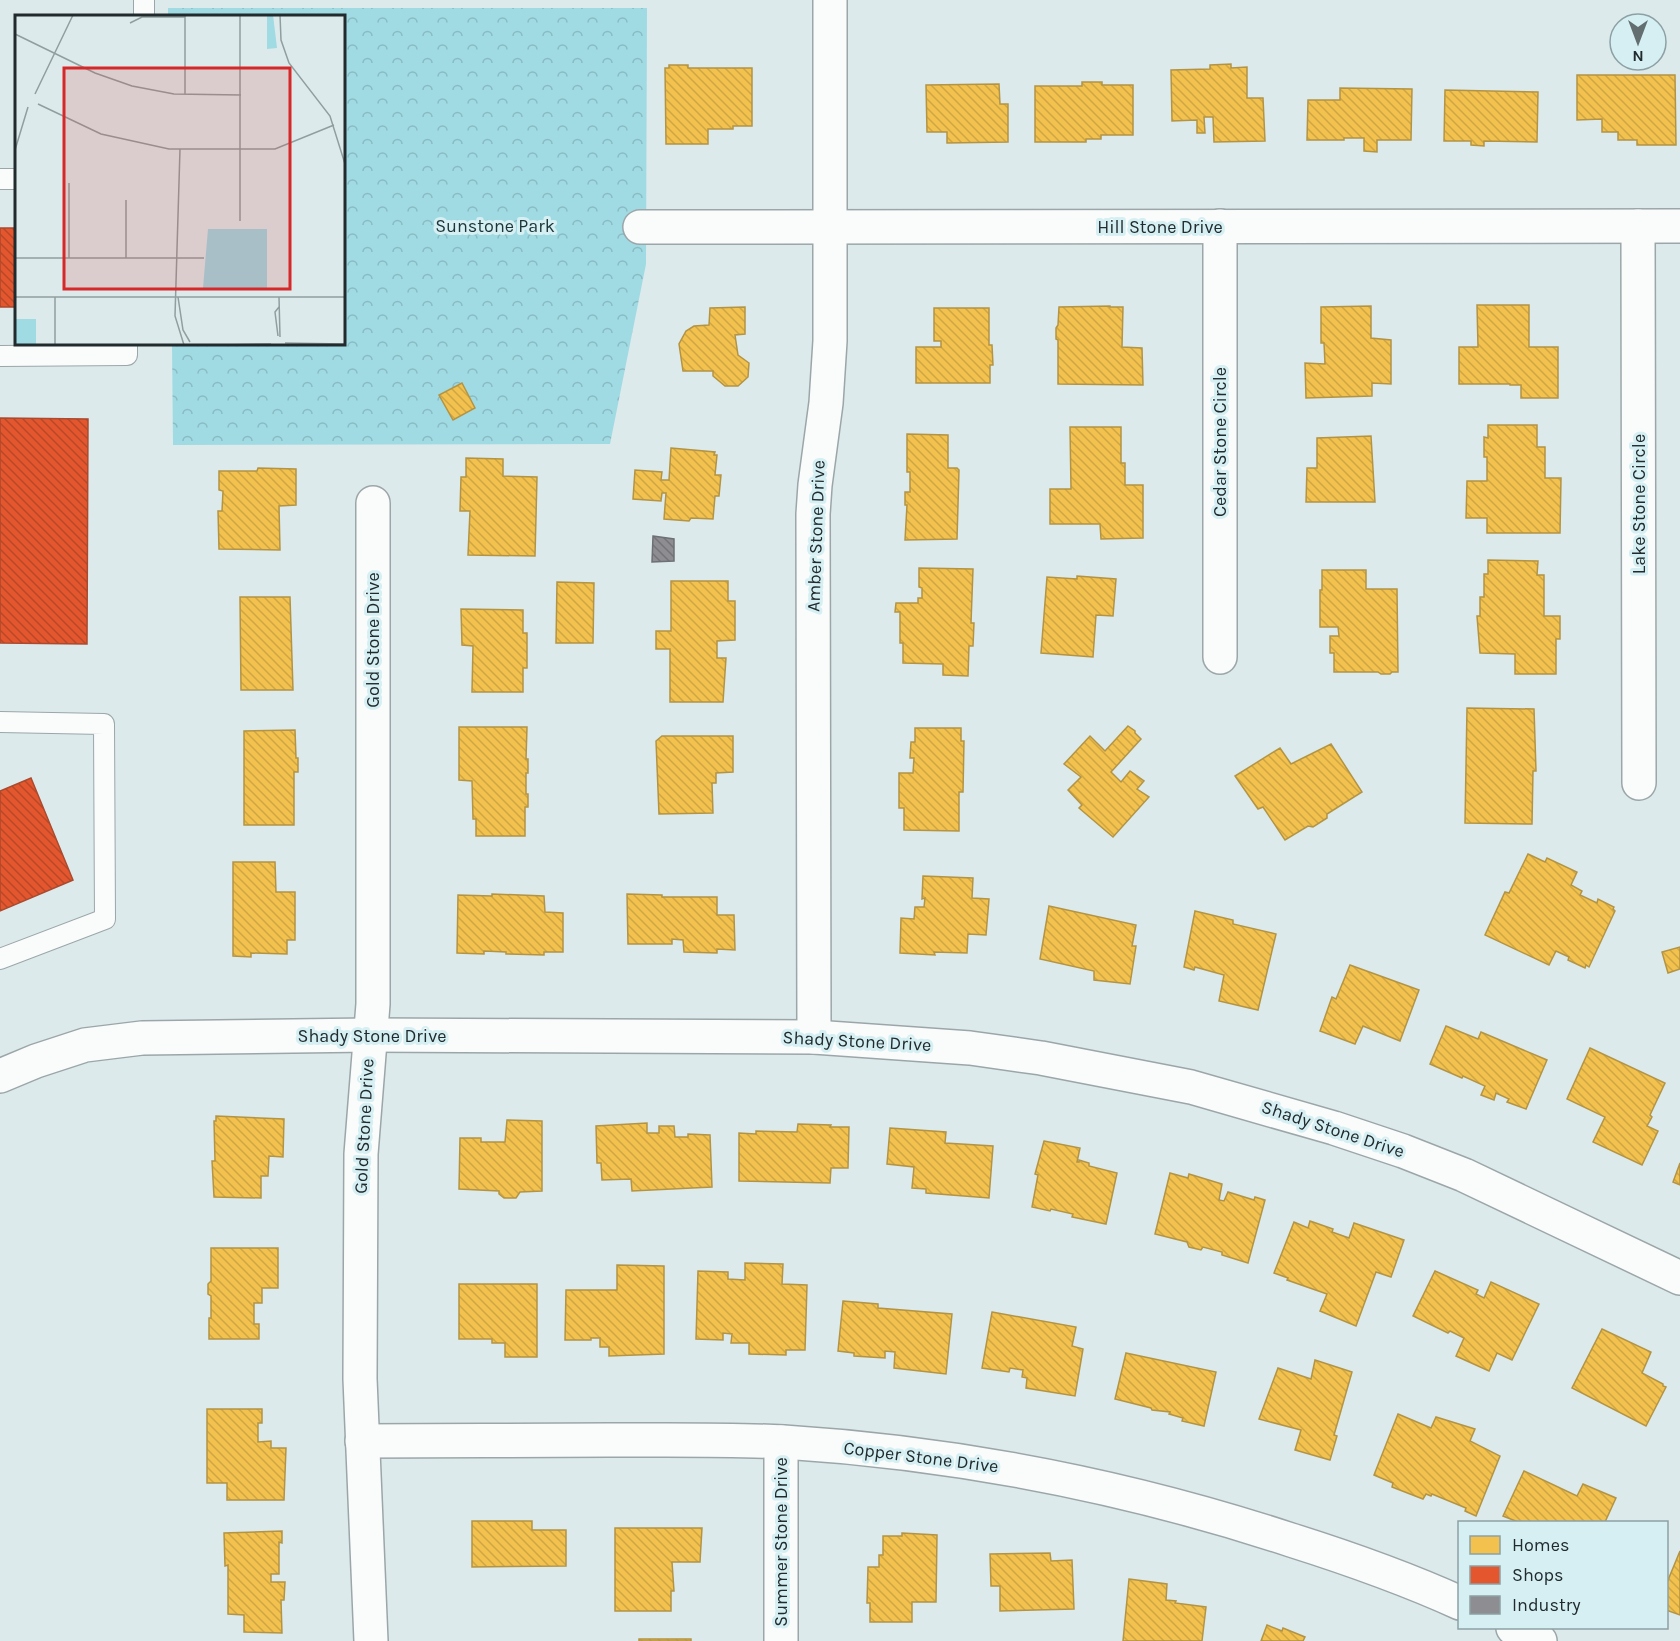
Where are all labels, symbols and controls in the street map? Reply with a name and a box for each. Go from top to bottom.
north arrow [1608,12,1668,72]
inset map [15,15,345,345]
text: N [1632,47,1644,66]
park label: Sunstone Park [435,215,555,237]
street label: Hill Stone Drive [1097,216,1223,238]
street label: Cedar Stone Circle [1209,367,1231,517]
street label: Lake Stone Circle [1628,434,1650,574]
street label: Amber Stone Drive [802,460,830,612]
street label: Gold Stone Drive [362,572,384,708]
street label: Shady Stone Drive [298,1025,446,1047]
street label: Shady Stone Drive [782,1026,932,1056]
street label: Gold Stone Drive [349,1058,379,1194]
street label: Shady Stone Drive [1259,1096,1407,1162]
street label: Copper Stone Drive [842,1437,1000,1477]
street label: Summer Stone Drive [770,1457,792,1627]
legend [1458,1521,1668,1629]
text: Homes [1512,1534,1569,1556]
text: Shops [1512,1564,1564,1586]
text: Industry [1512,1594,1581,1616]

